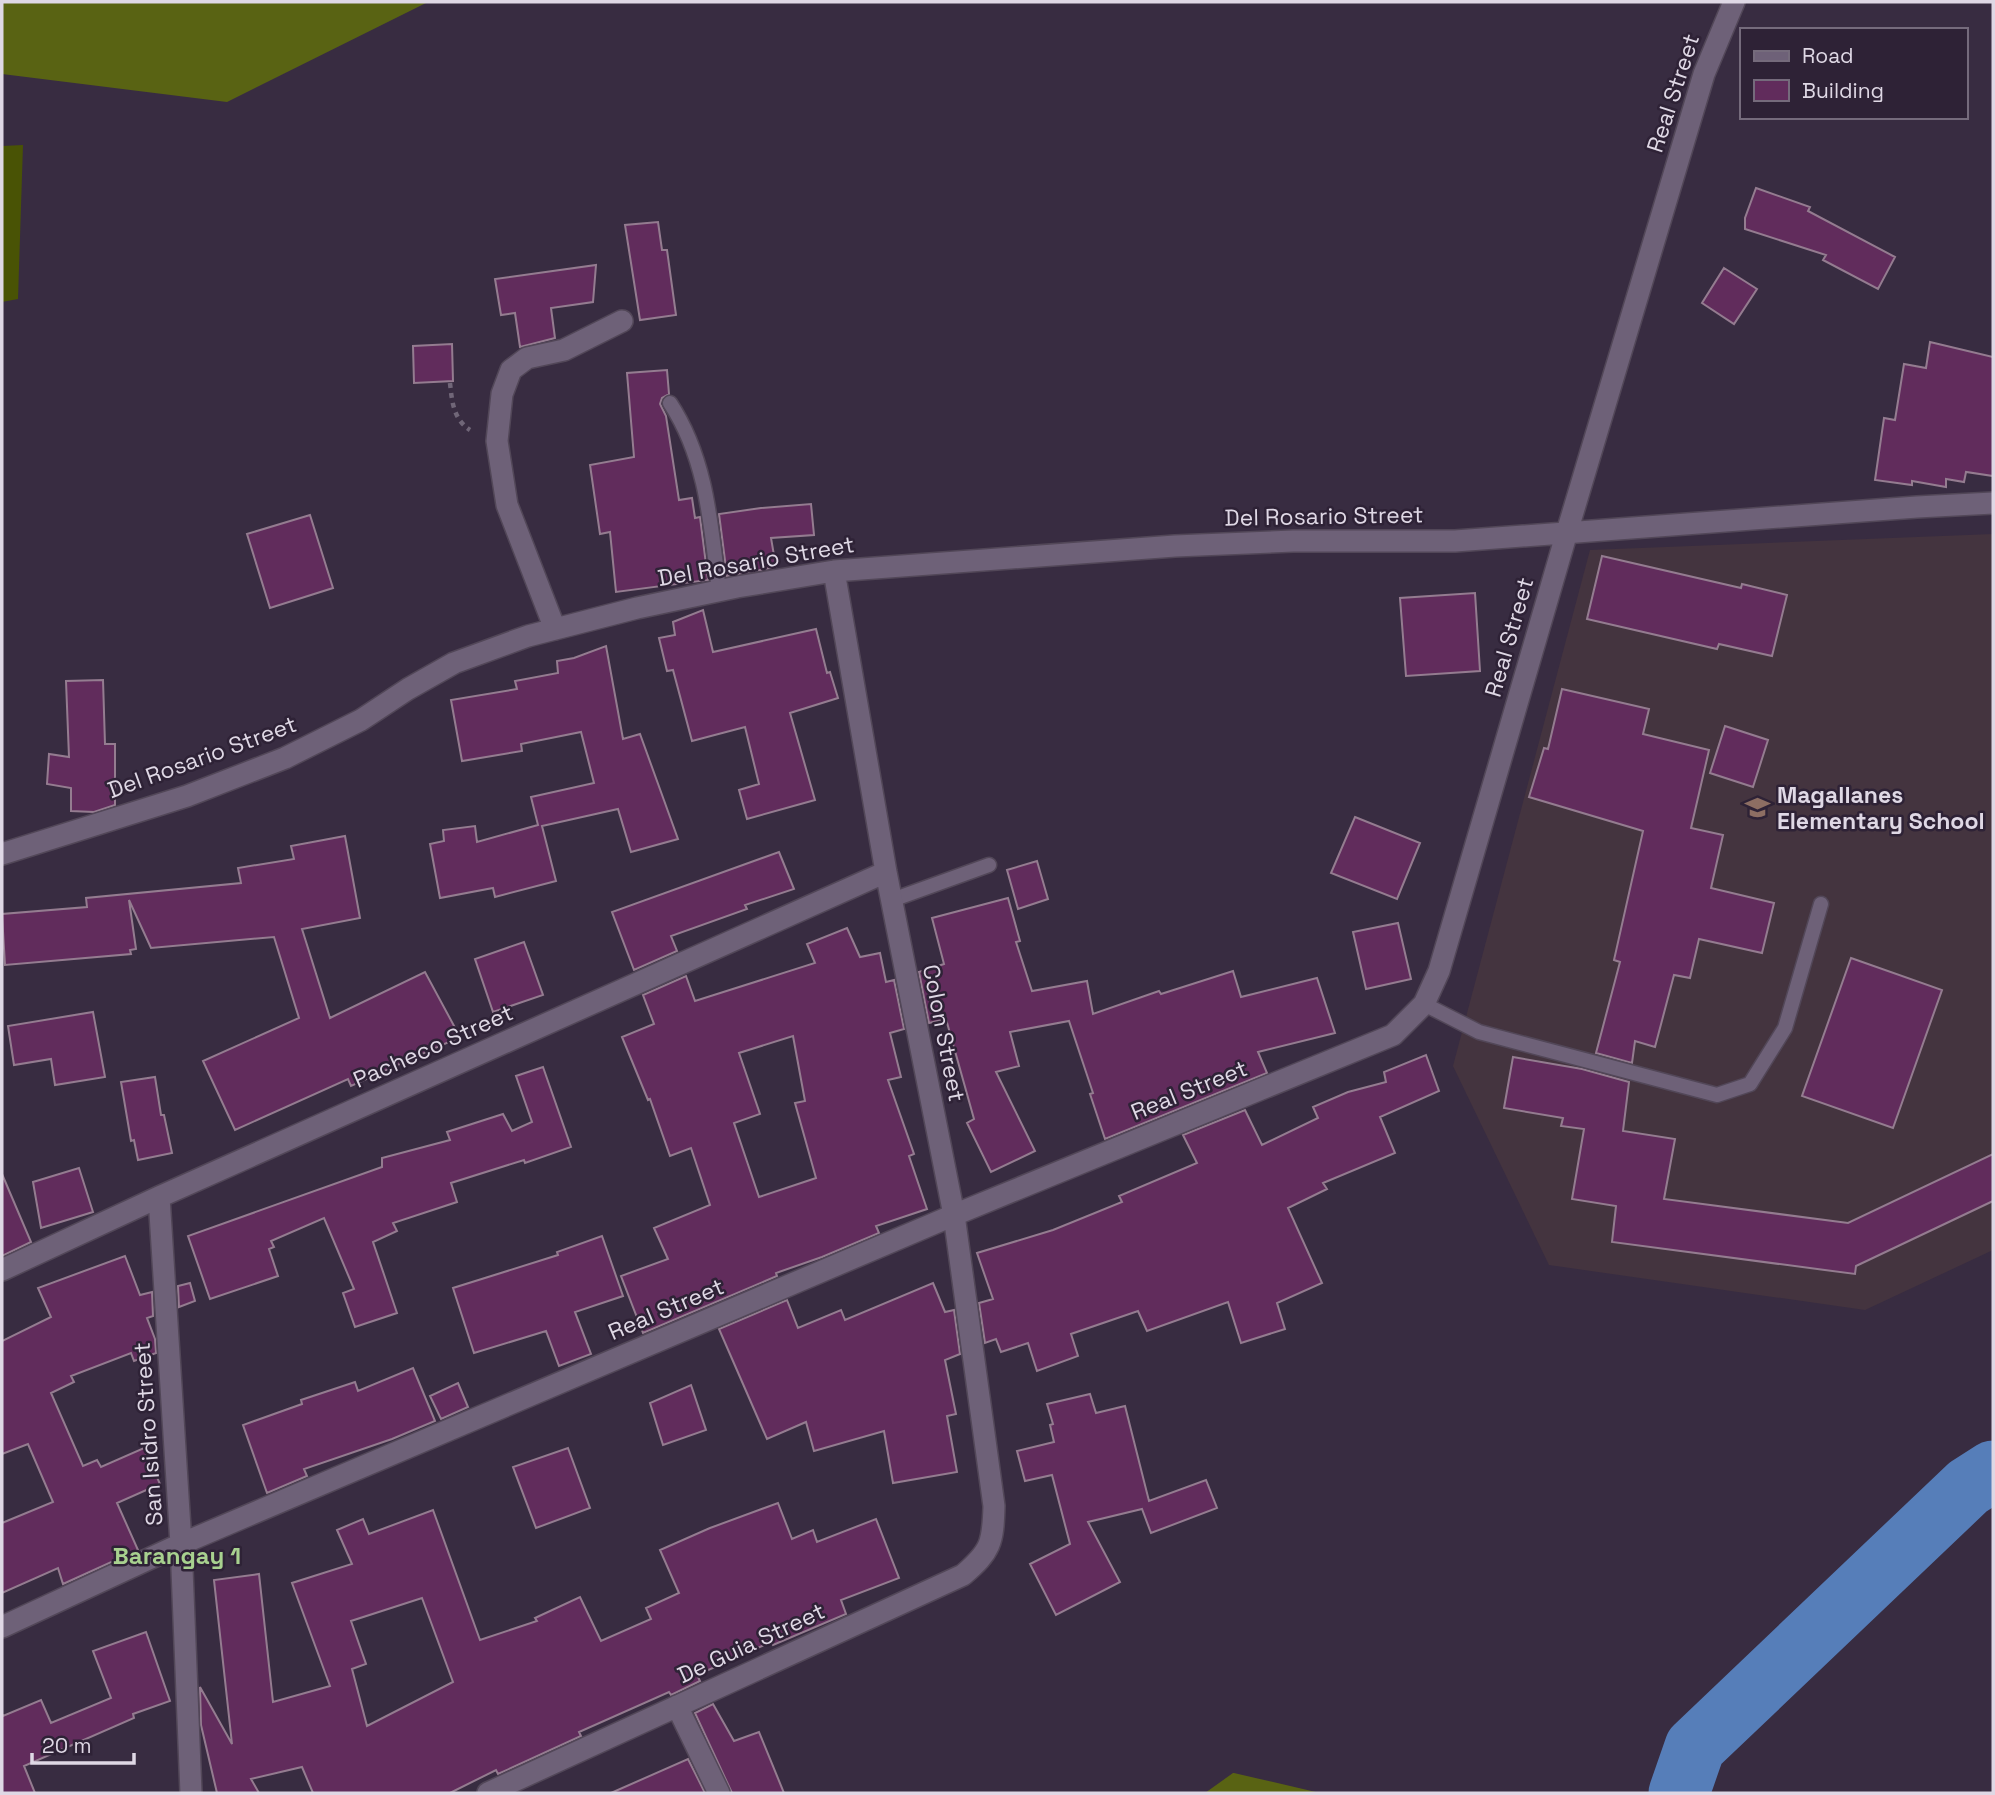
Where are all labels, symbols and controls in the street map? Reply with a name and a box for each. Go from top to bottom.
legend [1740,28,1967,119]
street label: Real Street [1640,30,1706,156]
text: Road [1802,42,1854,69]
text: Building [1802,77,1884,104]
street label: Del Rosario Street [1224,499,1424,533]
street label: Del Rosario Street [655,529,857,593]
street label: Real Street [1478,574,1540,700]
street label: Del Rosario Street [103,709,301,805]
place label: Magallanes Elementary School [1777,780,1985,836]
school or university icon: Magallanes Elementary School [1743,794,1771,822]
street label: Colon Street [916,962,972,1104]
street label: Pacheco Street [348,997,518,1095]
street label: Real Street [1126,1053,1252,1127]
street label: Real Street [603,1271,729,1347]
street label: San Isidro Street [127,1341,169,1527]
district label: Barangay 1 [113,1540,241,1571]
street label: De Guia Street [673,1596,829,1690]
scale bar [32,1722,133,1766]
text: 20 m [42,1732,92,1759]

